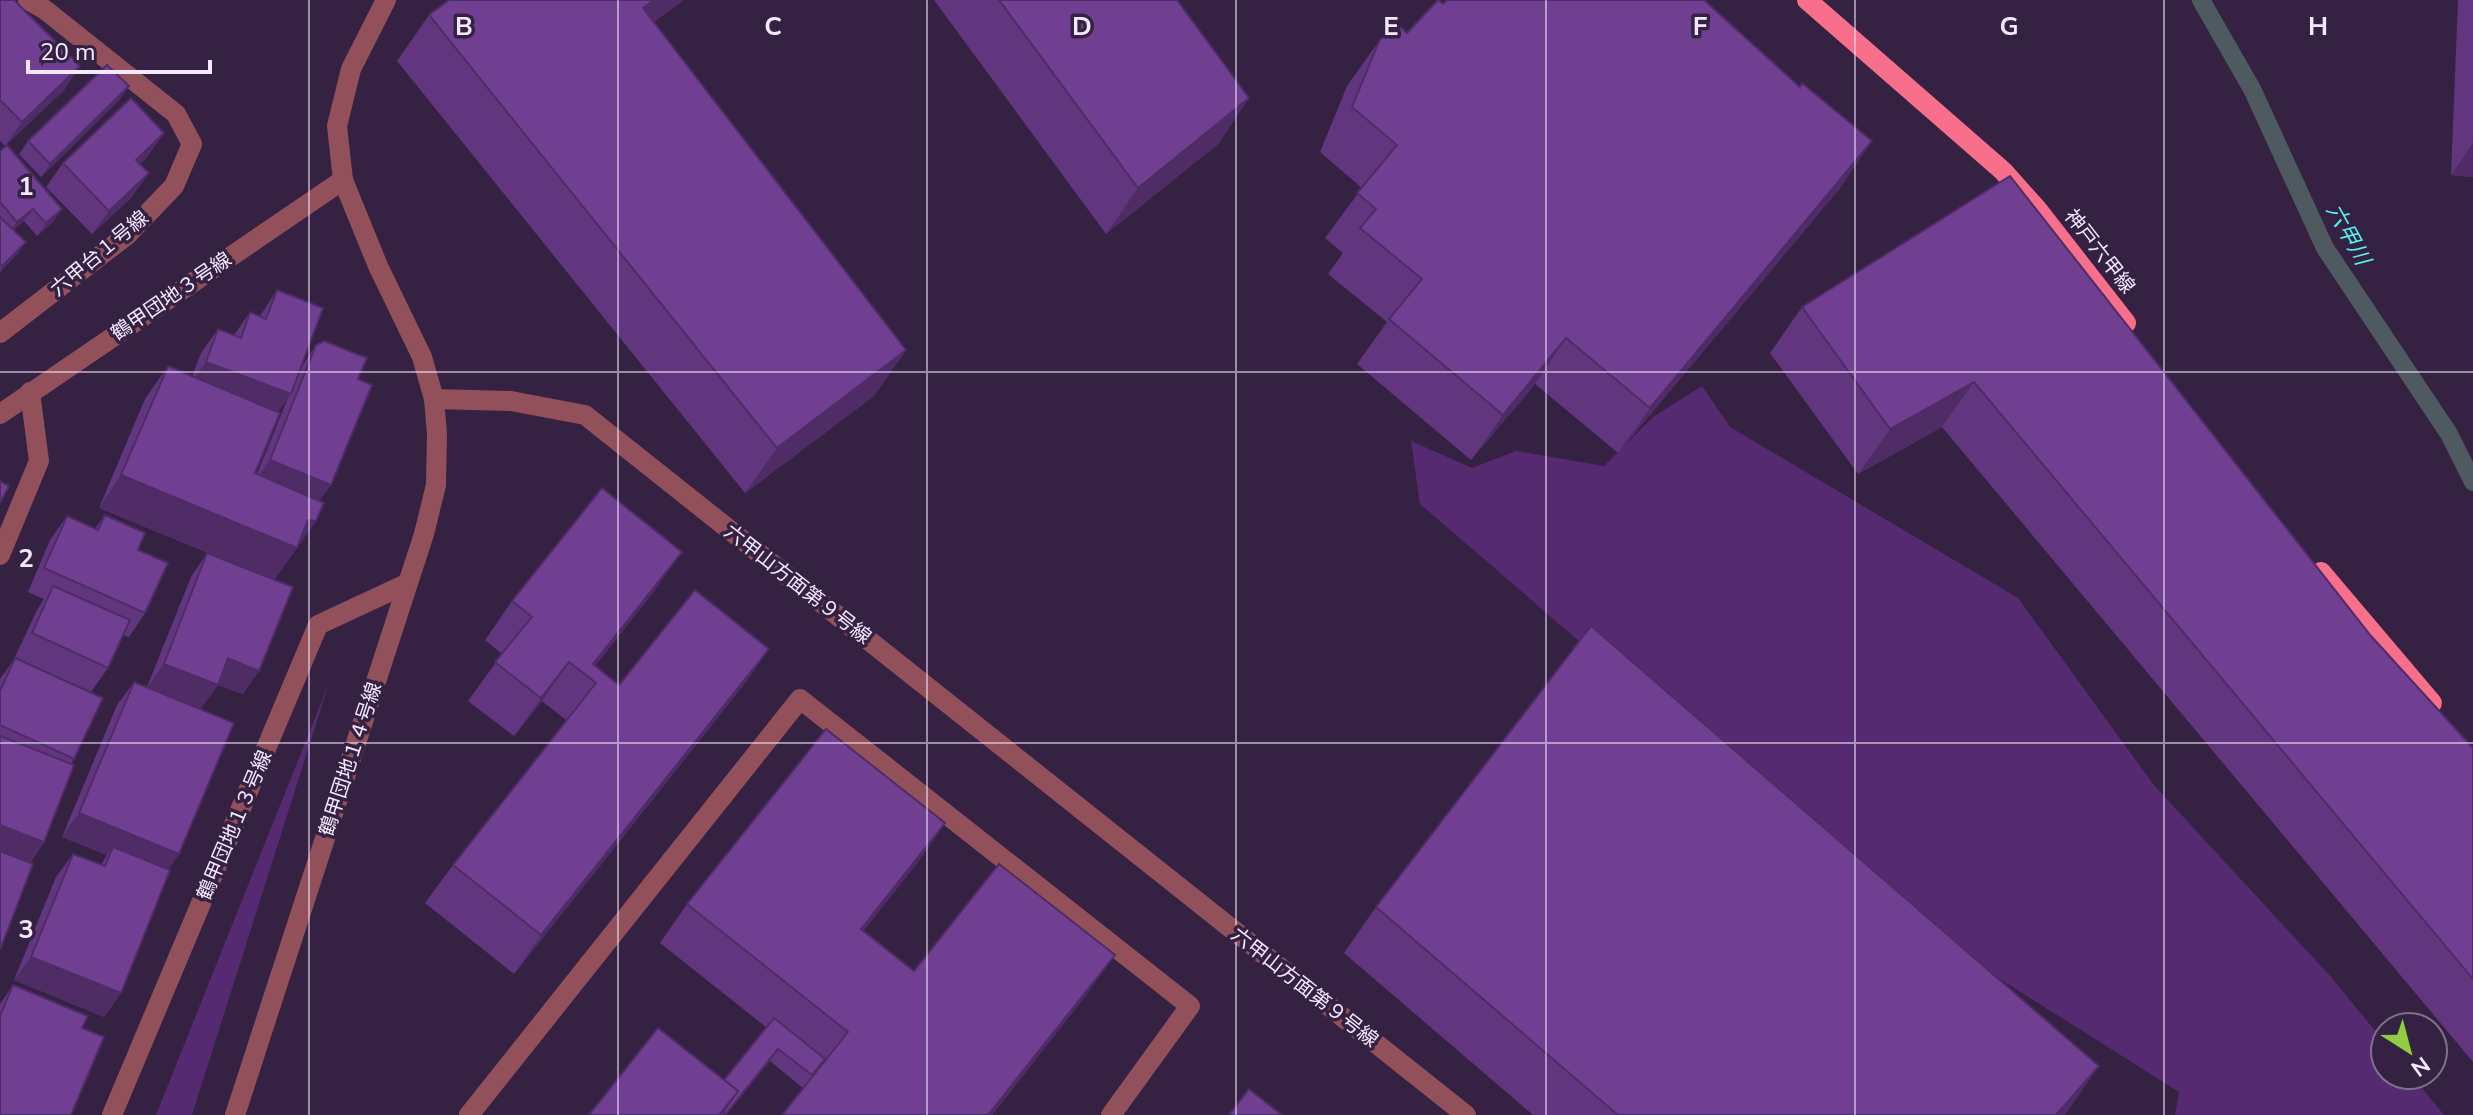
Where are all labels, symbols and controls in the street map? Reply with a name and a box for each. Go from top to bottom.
text: B [455,9,473,44]
text: C [764,9,782,44]
text: D [1072,9,1092,44]
text: E [1383,9,1399,44]
text: F [1693,9,1707,44]
text: G [1999,9,2019,44]
text: H [2308,9,2328,44]
scale bar [28,24,210,74]
text: 20 m [40,36,96,68]
text: 1 [18,169,34,204]
water label: 六甲川 [2319,198,2378,272]
street label: 六甲台１号線 [45,204,154,302]
street label: 神戸六甲線 [2058,204,2141,299]
street label: 鶴甲団地３号線 [106,246,237,347]
street label: 六甲山方面第９号線 [718,518,877,650]
text: 2 [18,541,34,576]
street label: 鶴甲団地１４号線 [313,679,388,839]
street label: 鶴甲団地１３号線 [191,746,278,904]
text: 3 [18,912,34,947]
street label: 六甲山方面第９号線 [1225,921,1384,1053]
north arrow [2369,1011,2449,1091]
text: N [2405,1049,2436,1083]

